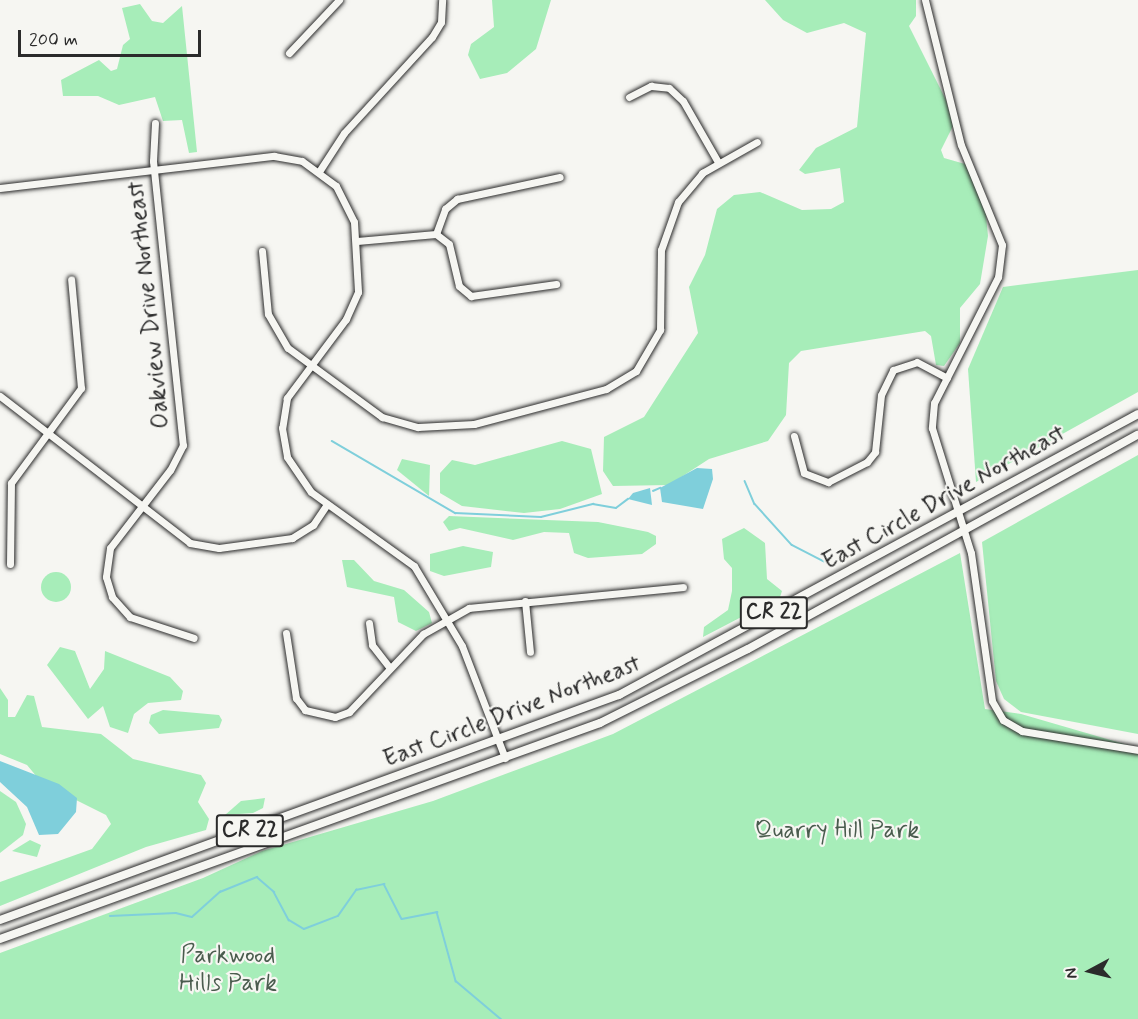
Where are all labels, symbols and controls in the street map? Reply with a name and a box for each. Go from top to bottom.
scale bar [21,18,204,56]
text: 200 m [29,28,78,52]
street label: Oakview Drive Northeast [122,179,176,431]
street label: East Circle Drive Northeast [819,420,1069,576]
road number: CR 22 [740,594,808,632]
street label: East Circle Drive Northeast [381,650,643,774]
road number: CR 22 [216,812,284,850]
park label: Quarry Hill Park [754,817,920,845]
north arrow [1060,941,1120,1001]
park label: Parkwood Hills Park [180,942,276,998]
text: N [1061,967,1083,980]

